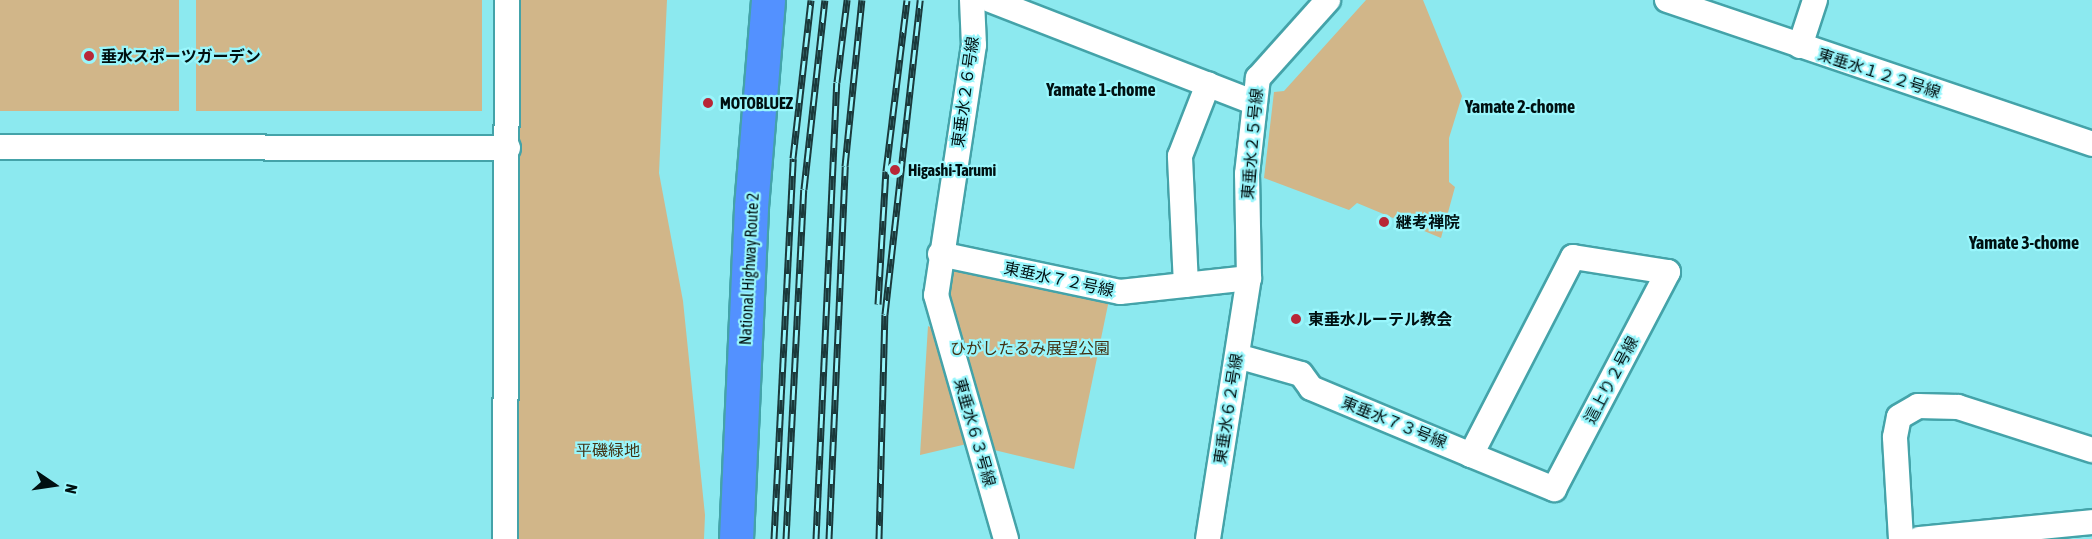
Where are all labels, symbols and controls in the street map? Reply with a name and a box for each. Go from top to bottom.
street label: 東垂水２６号線 [948,35,982,149]
street label: 東垂水１２２号線 [1815,44,1943,102]
place label: 垂水スポーツガーデン [101,46,261,66]
marker: 垂水スポーツガーデン [82,49,96,63]
district label: Yamate 1-chome [1046,79,1156,101]
street label: 東垂水２５号線 [1238,87,1266,201]
place label: MOTOBLUEZ [720,93,793,113]
marker: MOTOBLUEZ [701,96,715,110]
district label: Yamate 2-chome [1465,96,1575,118]
place label: Higashi-Tarumi [908,160,996,180]
marker: Higashi-Tarumi [886,161,904,179]
street label: National Highway Route 2 [735,192,763,346]
place label: 継考禅院 [1396,212,1460,232]
marker: 継考禅院 [1377,215,1391,229]
district label: Yamate 3-chome [1969,232,2079,254]
street label: 東垂水７２号線 [1002,258,1116,300]
place label: 東垂水ルーテル教会 [1308,309,1452,329]
marker: 東垂水ルーテル教会 [1289,312,1303,326]
street label: 這上り２号線 [1580,333,1642,427]
park label: ひがしたるみ展望公園 [950,338,1110,358]
street label: 東垂水６２号線 [1210,352,1246,466]
street label: 東垂水６３号線 [950,376,1000,488]
street label: 東垂水７３号線 [1338,392,1450,452]
park label: 平磯緑地 [576,440,640,460]
north arrow [24,455,84,515]
text: N [62,482,81,496]

